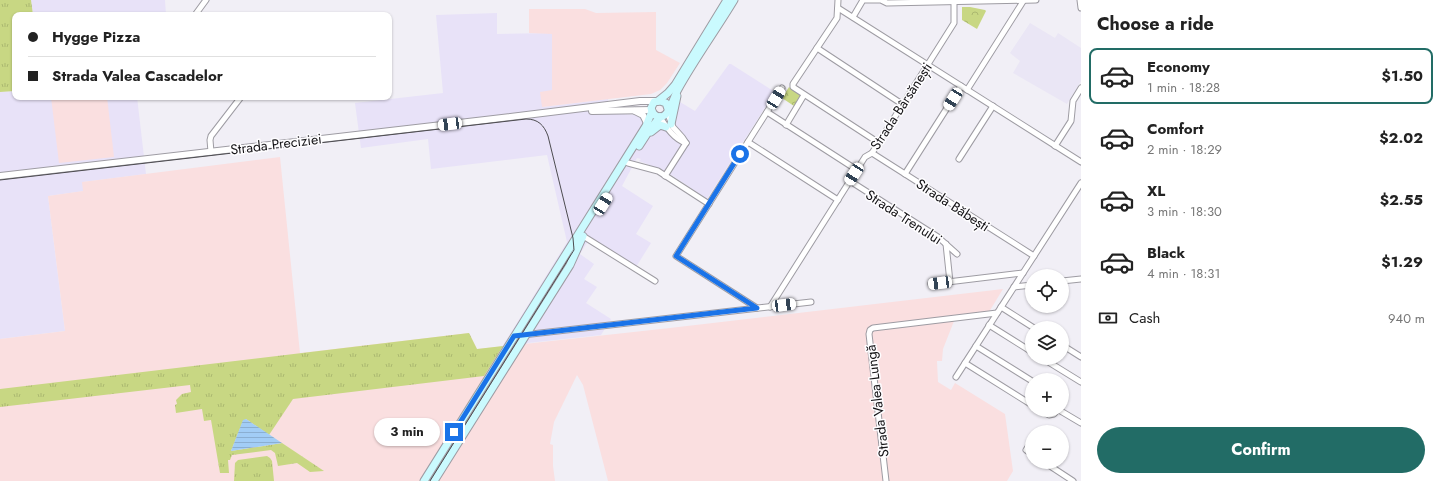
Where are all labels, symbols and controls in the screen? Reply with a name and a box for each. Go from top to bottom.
text: Choose a ride [1097,11,1214,37]
text: Hygge Pizza [52,26,140,48]
text: Economy [1147,56,1210,78]
street label: Strada Bârsănești [865,58,938,154]
icon: car [1099,58,1135,94]
text: Strada Valea Cascadelor [52,65,223,87]
text: $1.50 [1382,65,1423,87]
text: 1 min · 18:28 [1147,78,1220,97]
car [765,85,787,111]
car [942,86,964,112]
car [437,117,463,131]
text: Comfort [1147,118,1204,140]
icon: car [1099,120,1135,156]
text: $2.02 [1379,127,1423,149]
street label: Strada Preciziei [229,128,323,160]
text: 2 min · 18:29 [1147,140,1222,159]
route start [731,145,749,163]
car [842,161,866,187]
street label: Strada Băbești [912,174,994,237]
text: XL [1147,180,1165,202]
icon: car [1099,182,1135,218]
street label: Strada Trenului [862,185,946,249]
text: $2.55 [1380,189,1423,211]
car [592,191,614,217]
text: 3 min · 18:30 [1147,202,1222,221]
text: Black [1147,242,1185,264]
icon: car [1099,244,1135,280]
text: $1.29 [1381,251,1423,273]
text: 4 min · 18:31 [1147,264,1220,283]
map controls [1025,269,1069,469]
button: locate [1025,269,1069,313]
car [927,276,953,290]
car [771,298,797,312]
icon: cash [1097,307,1119,329]
text: Cash [1129,307,1160,329]
text: 940 m [1388,309,1425,328]
button: layers [1025,321,1069,365]
street label: Strada Valea Lungă [860,344,894,458]
button: + [1025,373,1069,417]
callout: 3 min [374,418,440,446]
text: 3 min [390,422,424,441]
route end [445,423,463,441]
button: − [1025,425,1069,469]
button: Confirm [1097,427,1425,473]

